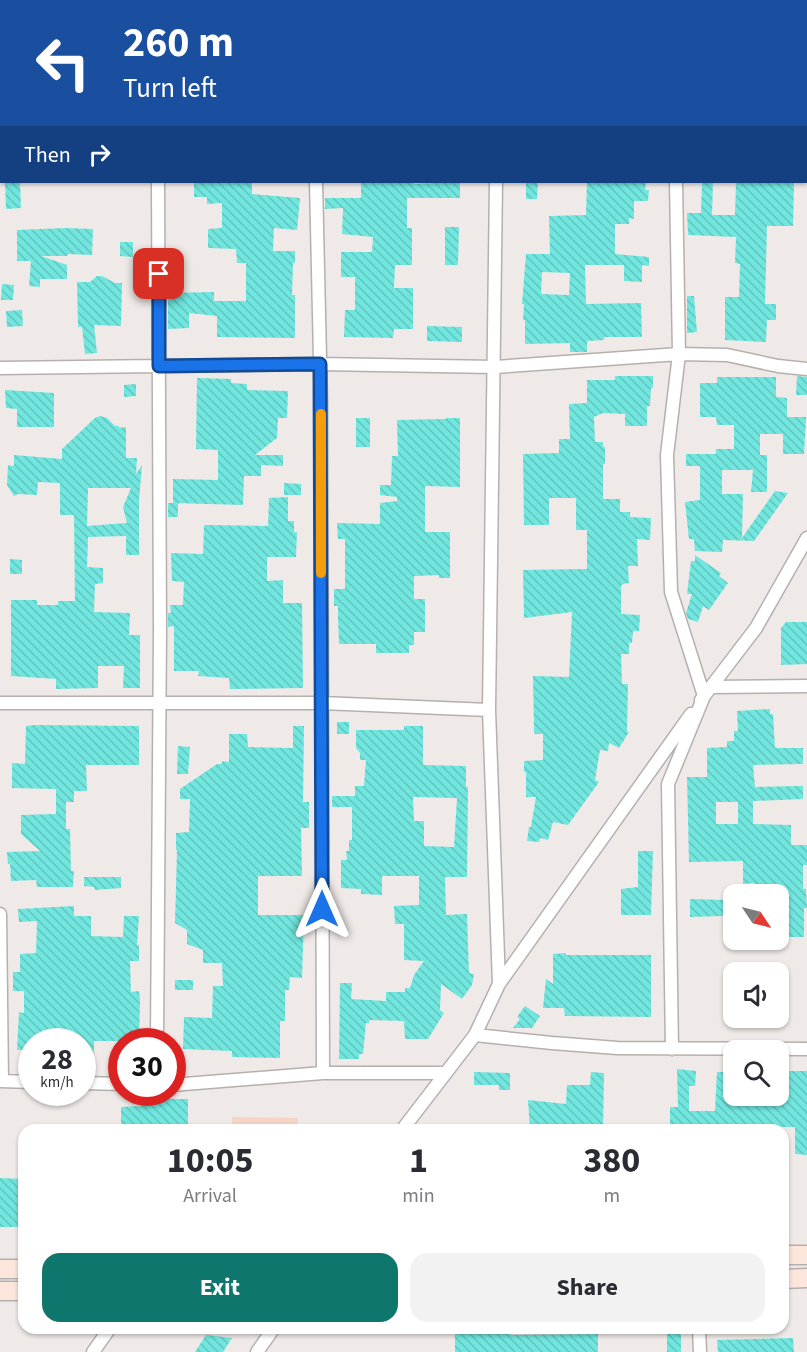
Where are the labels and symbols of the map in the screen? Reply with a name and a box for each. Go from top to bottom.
pin [133,248,184,299]
position arrow [290,877,354,941]
north arrow [723,884,789,950]
speed limit sign: 30 [108,1028,186,1106]

